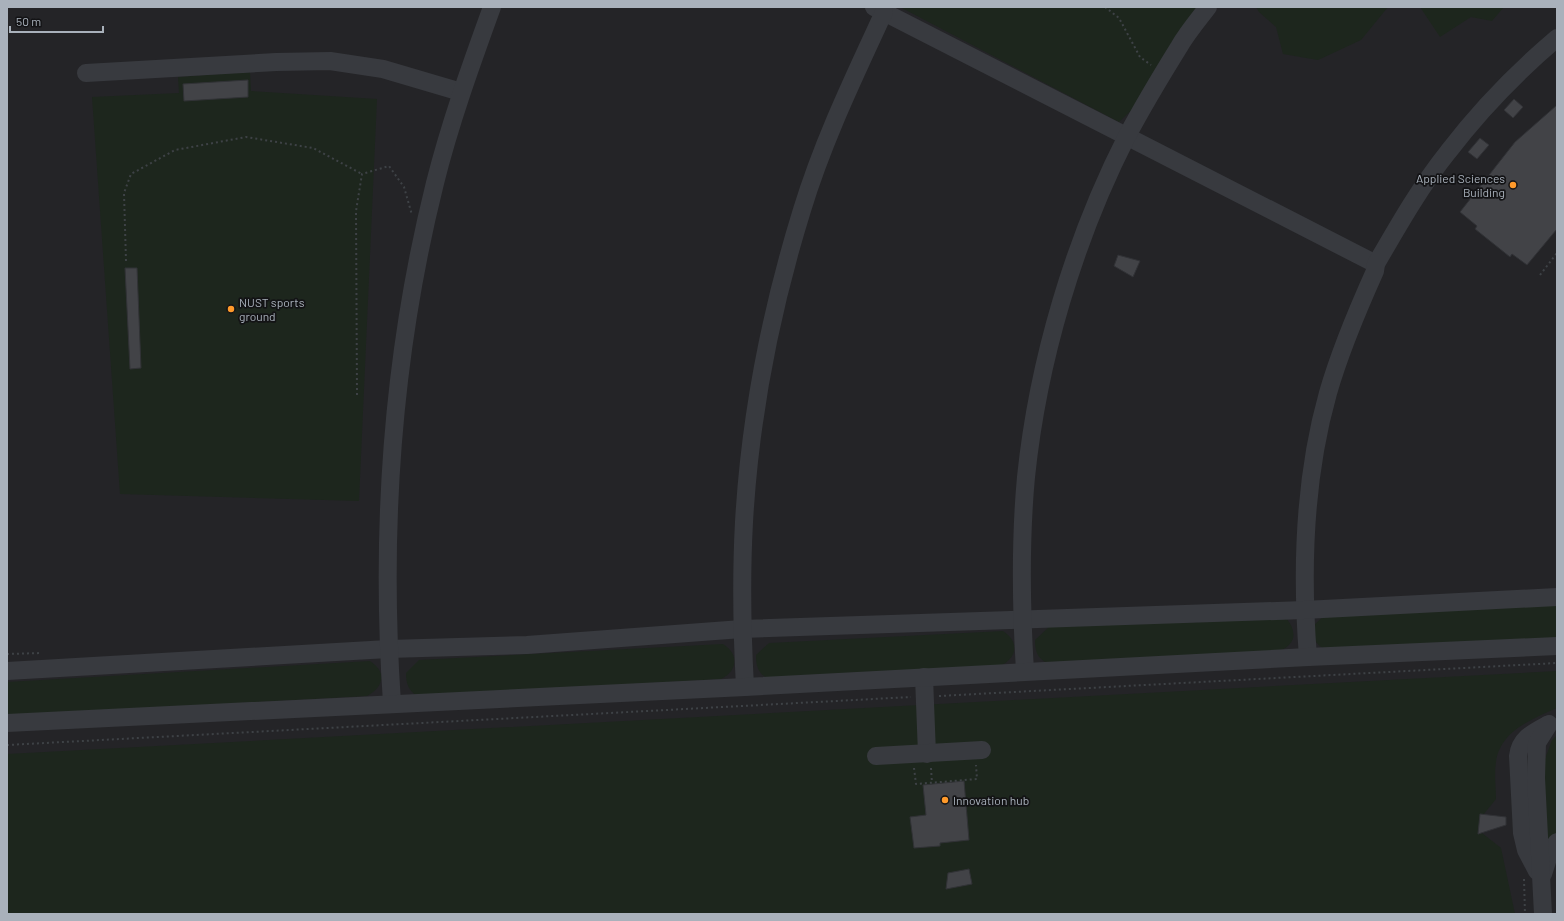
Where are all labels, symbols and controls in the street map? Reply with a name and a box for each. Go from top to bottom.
scale bar [10,8,103,34]
text: 50 m [16,14,41,28]
place label: Applied Sciences Building [1416,171,1505,199]
marker: Applied Sciences Building [1508,180,1518,190]
place label: NUST sports ground [239,295,305,323]
marker: NUST sports ground [226,304,236,314]
place label: Innovation hub [953,793,1029,807]
marker: Innovation hub [940,795,950,805]

